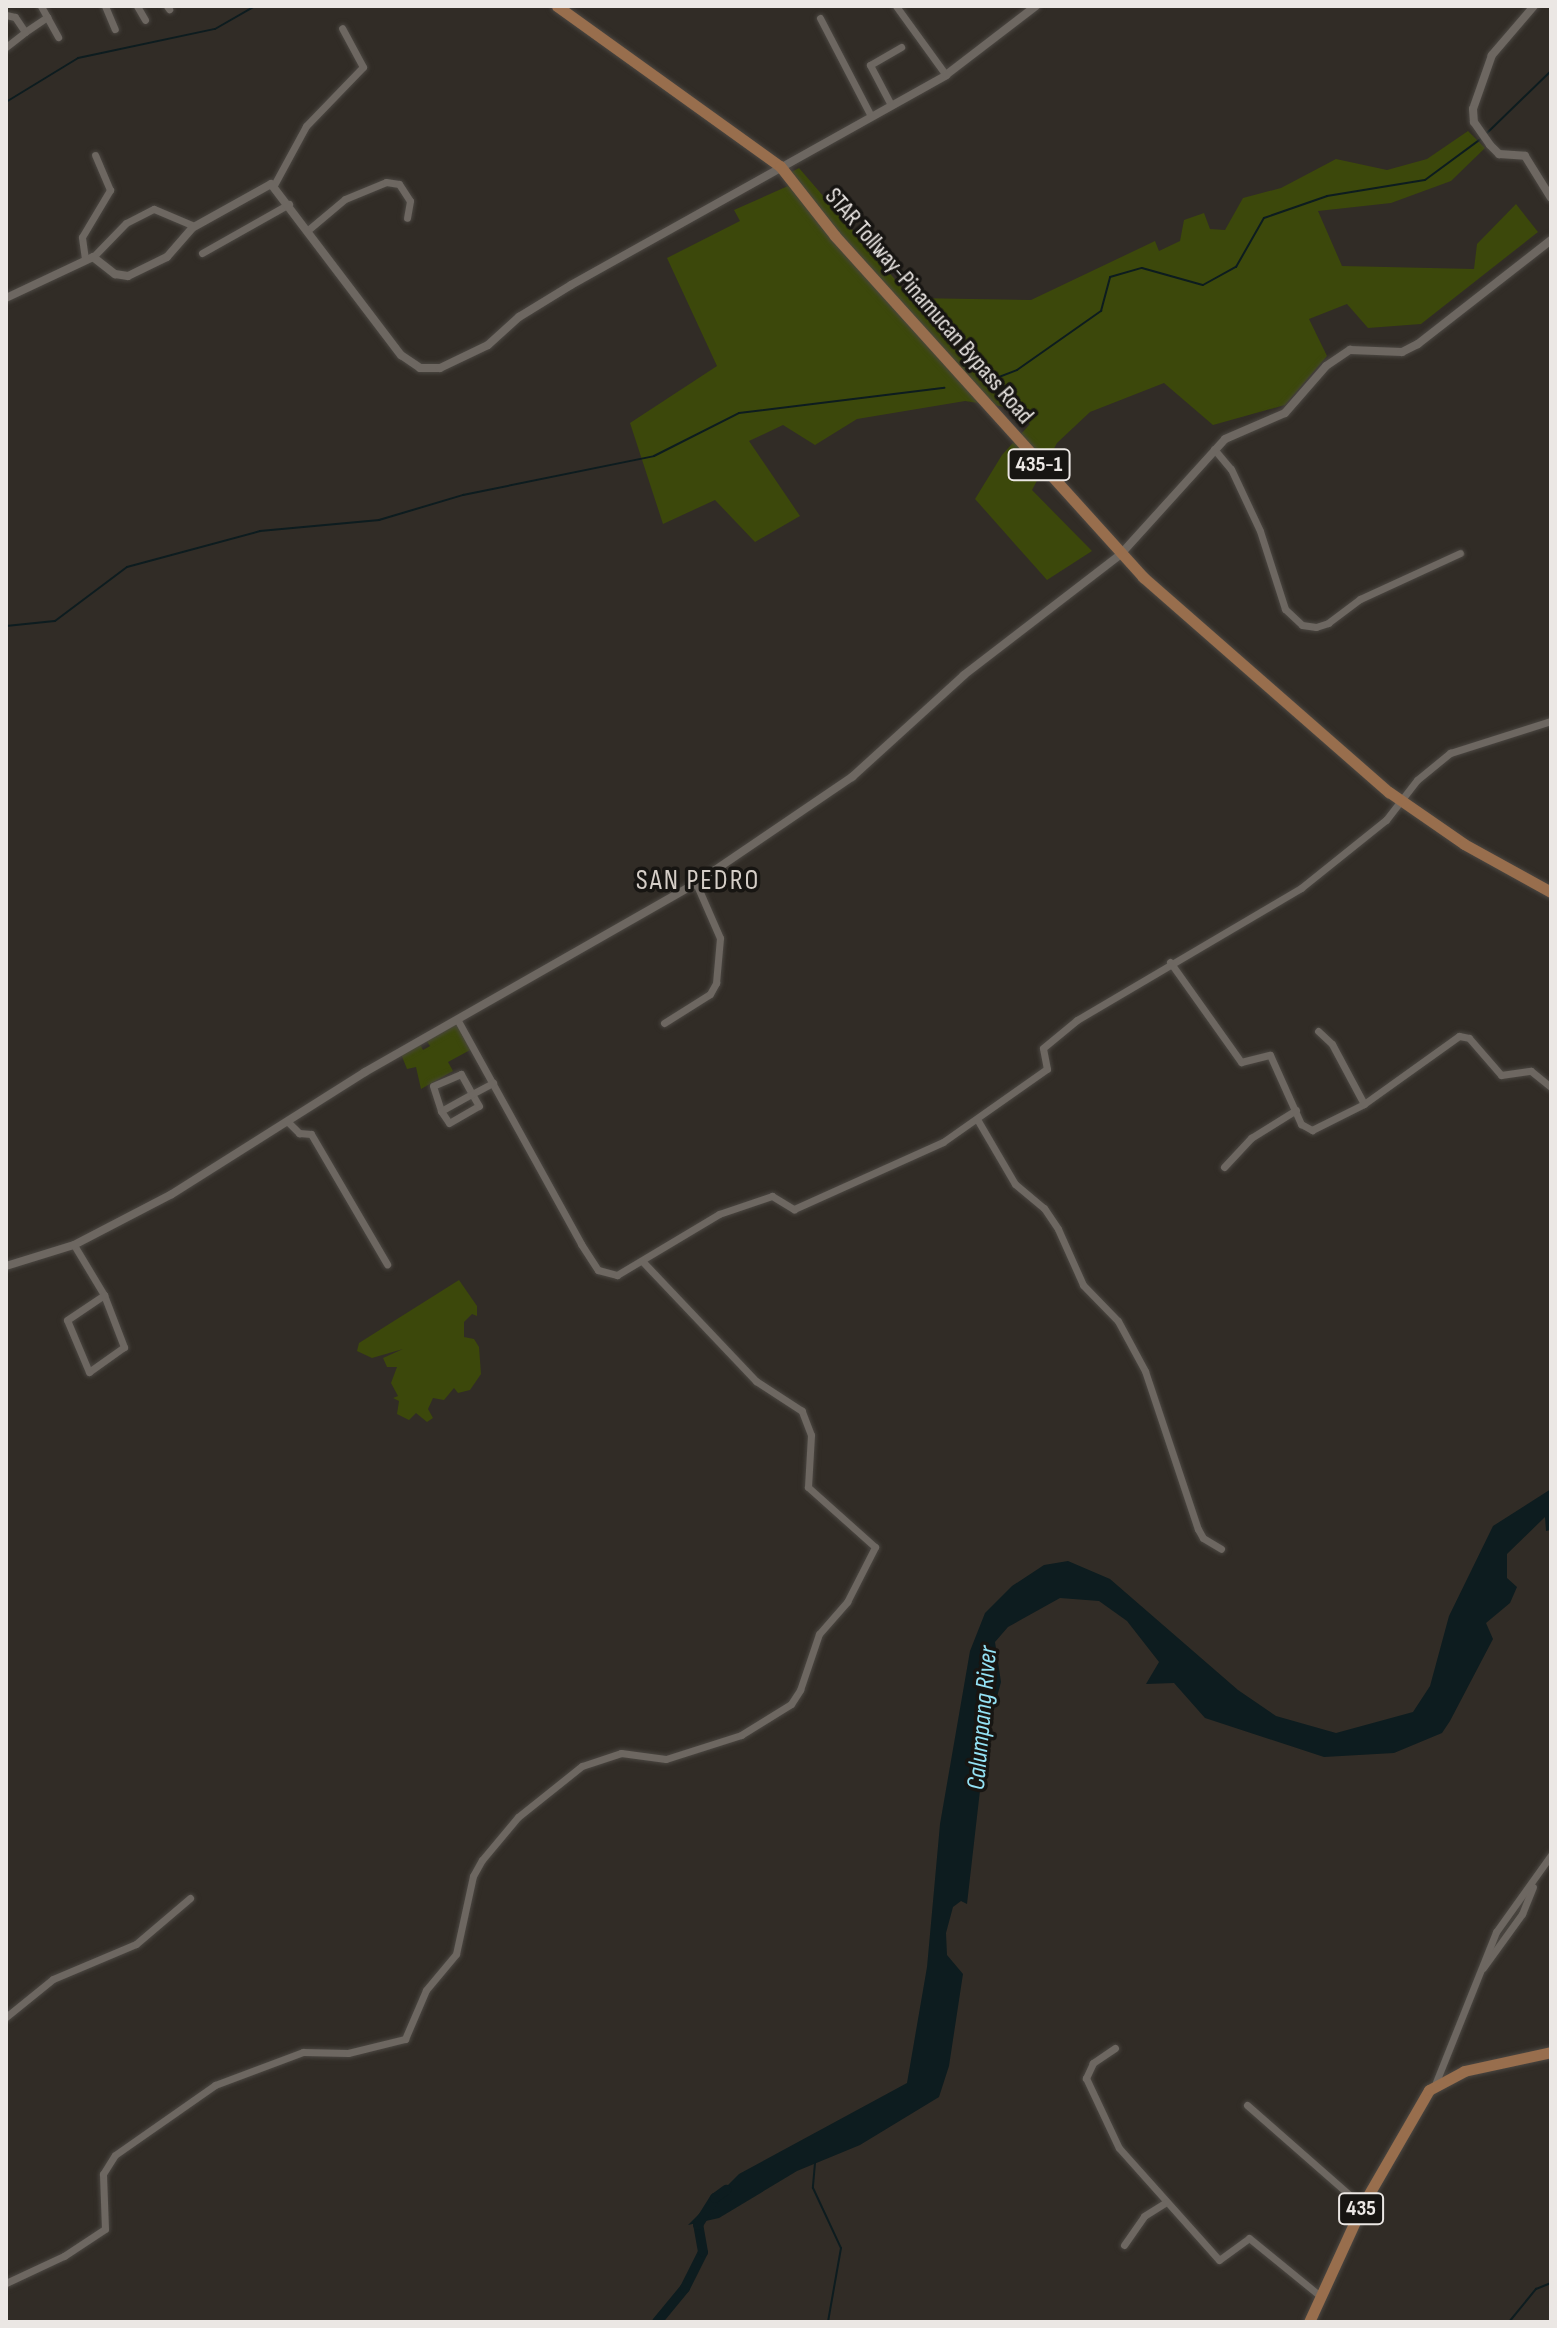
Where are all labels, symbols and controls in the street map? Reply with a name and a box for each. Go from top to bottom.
street label: STAR Tollway-Pinamucan Bypass Road [819,182,1039,430]
road number: 435-1 [1007,447,1071,483]
district label: SAN PEDRO [636,864,760,898]
water label: Calumpang River [961,1645,1005,1791]
road number: 435 [1337,2191,1385,2227]

